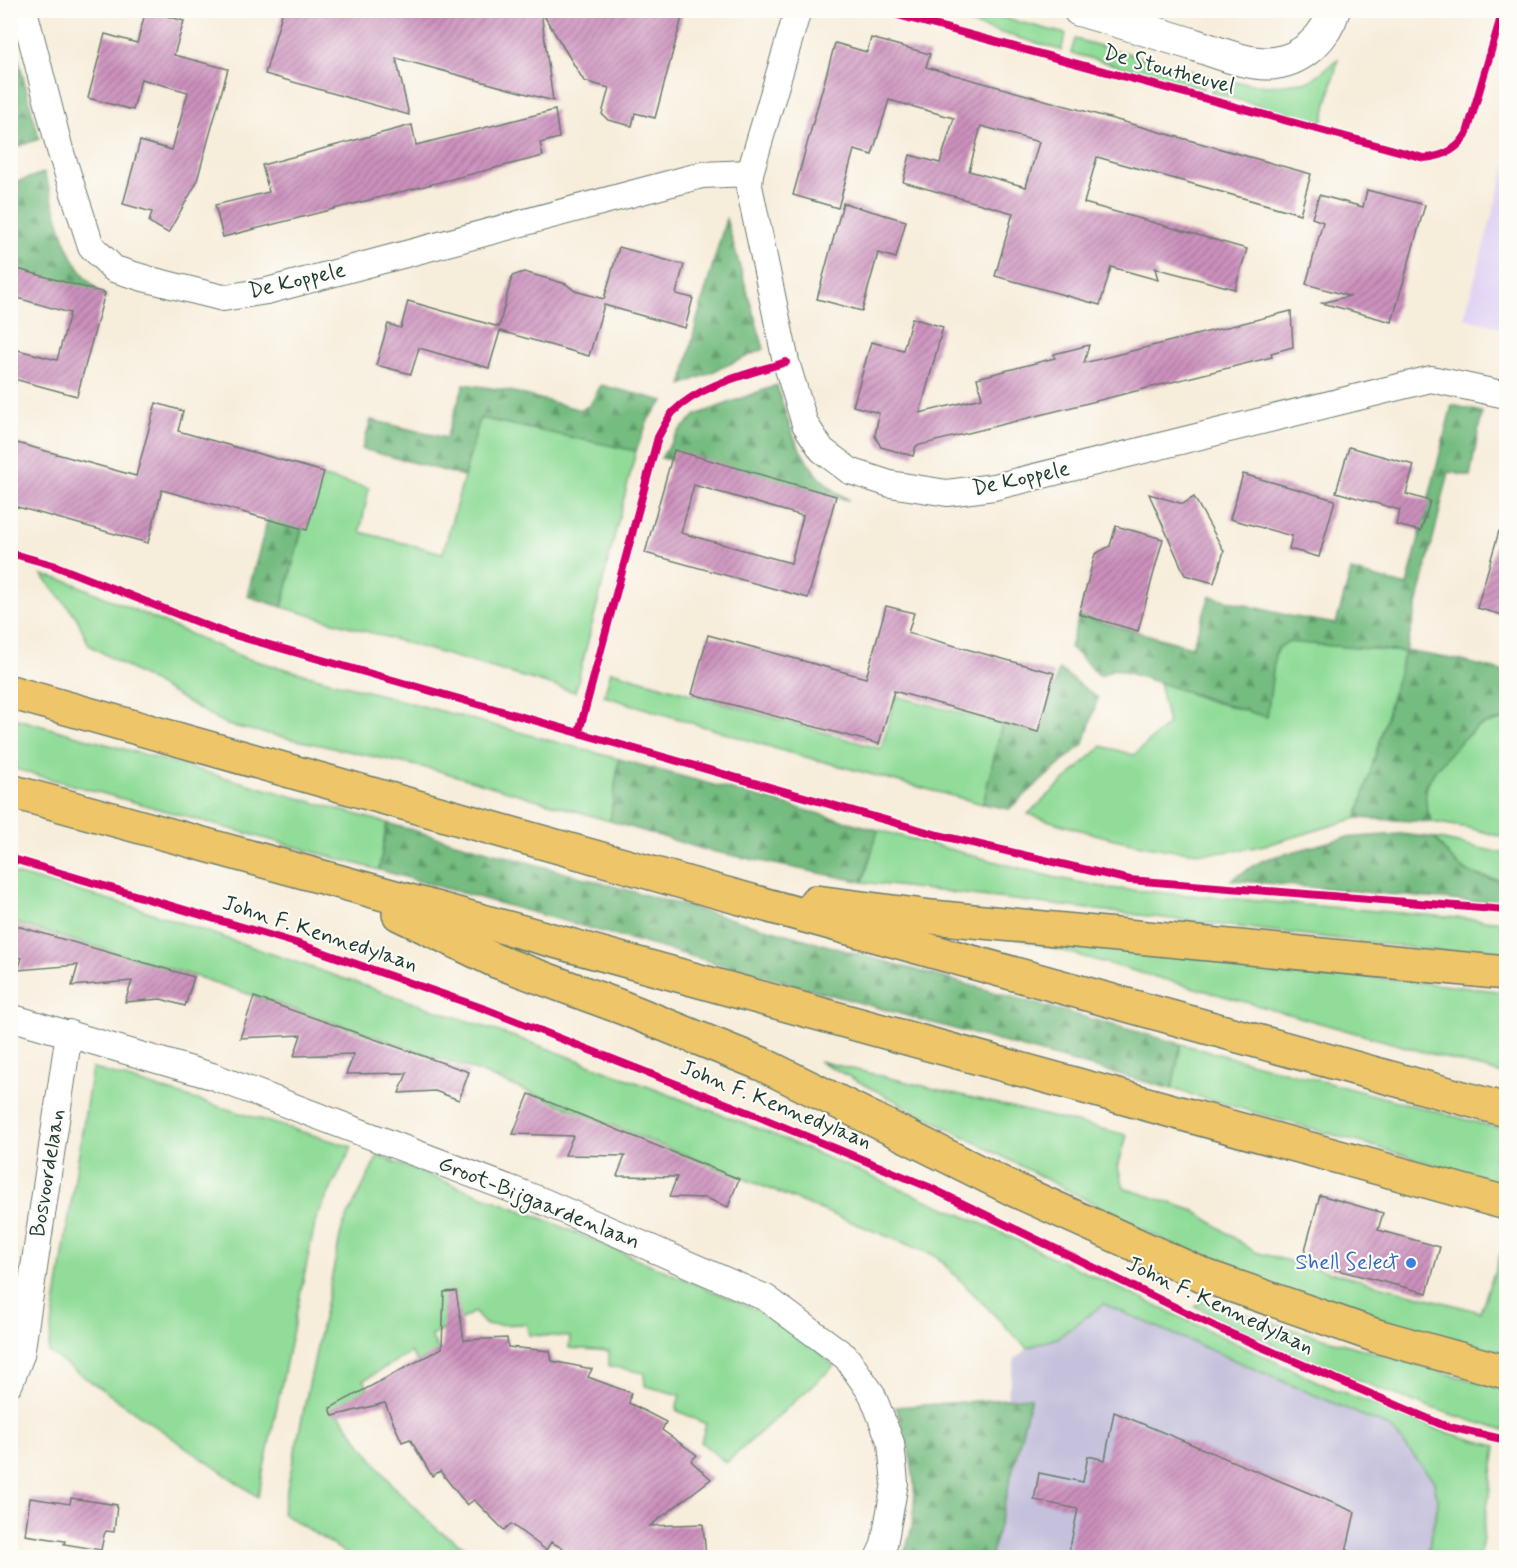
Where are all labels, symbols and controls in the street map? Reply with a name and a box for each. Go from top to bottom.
street label: De Stoutheuvel [1100,39,1238,101]
street label: De Koppele [246,256,348,306]
street label: De Koppele [970,455,1072,503]
street label: John F. Kennedylaan [219,889,421,979]
street label: John F. Kennedylaan [676,1054,876,1156]
street label: Bosvoordelaan [24,1107,72,1239]
street label: Groot-Bijgaardenlaan [433,1150,644,1259]
place label: Shell Select [1295,1249,1399,1277]
street label: John F. Kennedylaan [1122,1250,1318,1362]
marker: Shell Select [1404,1256,1418,1270]

